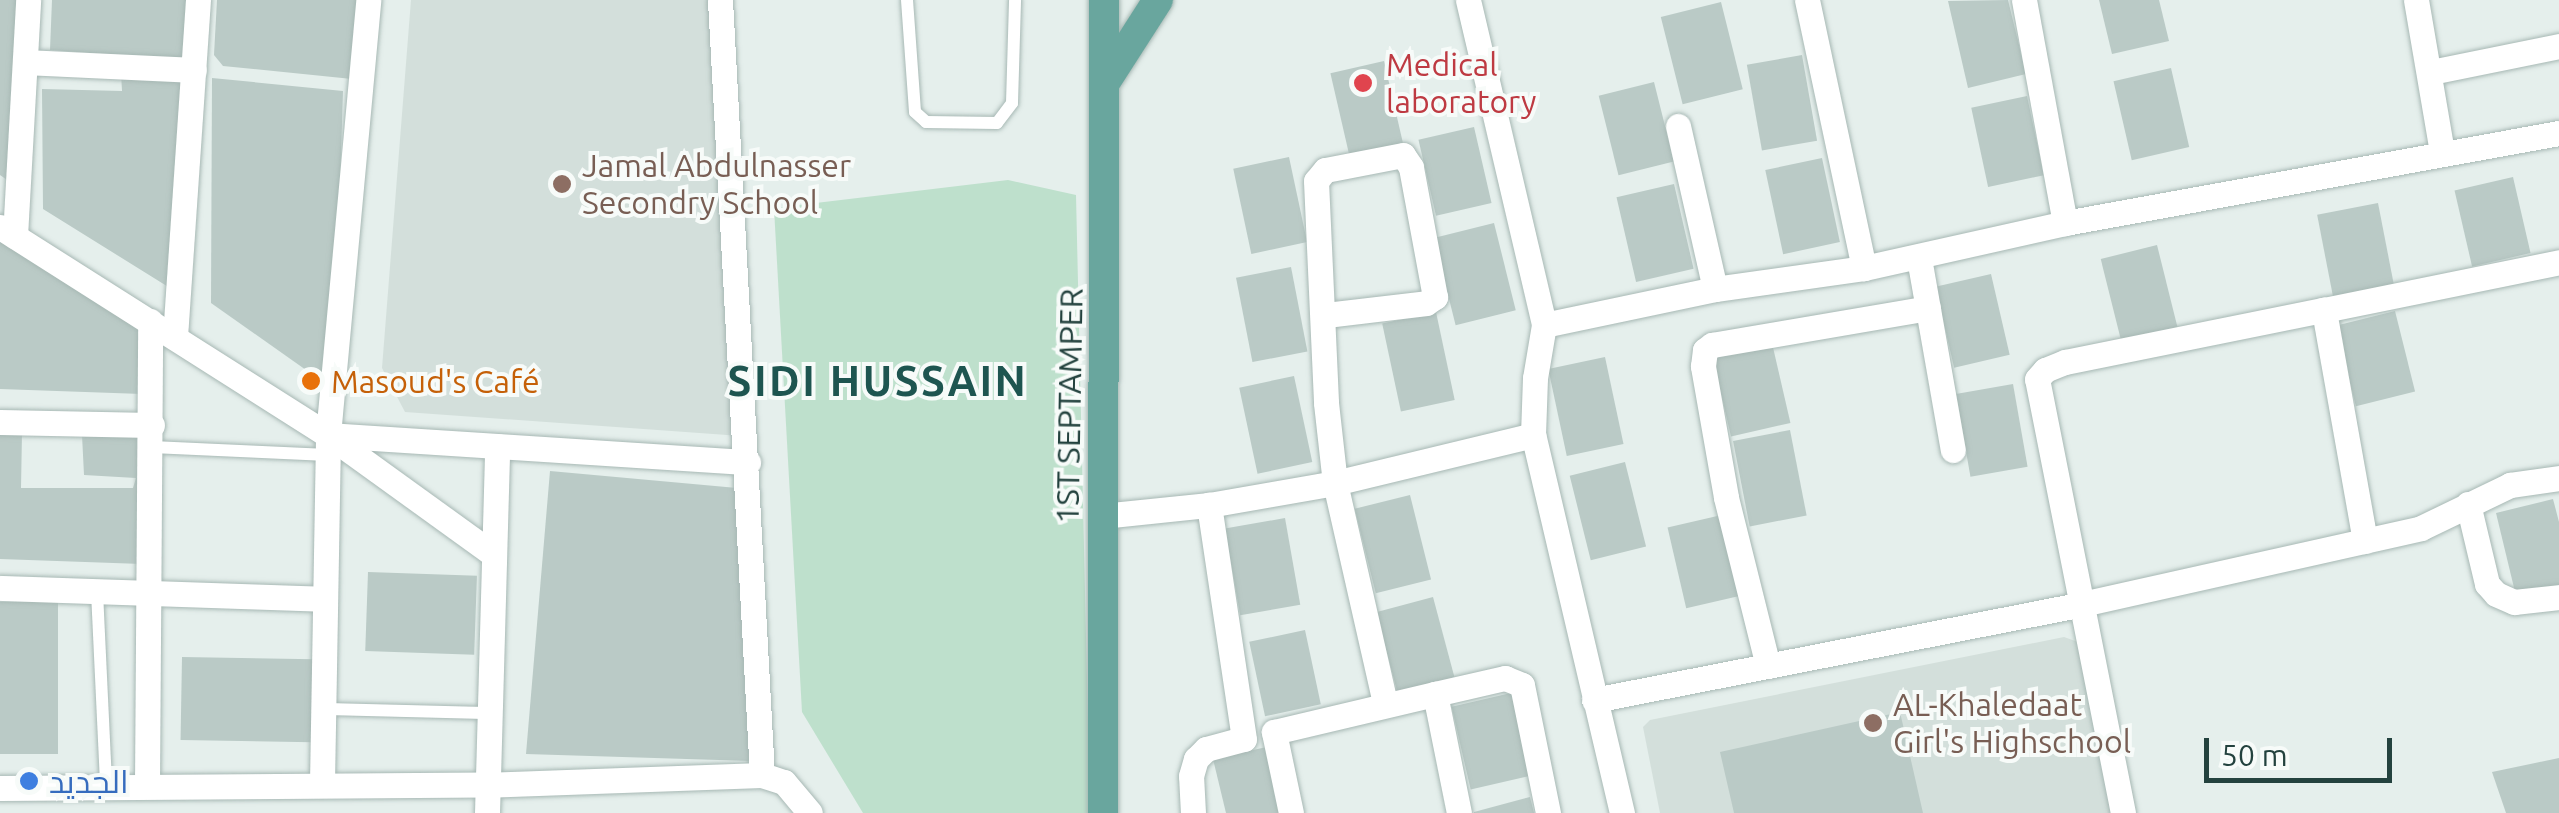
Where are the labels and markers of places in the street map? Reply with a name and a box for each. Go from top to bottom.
place label: Medical laboratory [1386,46,1536,121]
marker: Medical laboratory [1350,70,1376,96]
place label: Jamal Abdulnasser Secondry School [582,147,851,222]
marker: Jamal Abdulnasser Secondry School [551,173,573,195]
place label: Masoud's Café [331,362,540,400]
marker: Masoud's Café [300,370,322,392]
place label: AL-Khaledaat Girl's Highschool [1893,686,2131,761]
marker: AL-Khaledaat Girl's Highschool [1862,712,1884,734]
place label: الجديد [49,762,128,800]
marker: الجديد [18,770,40,792]

